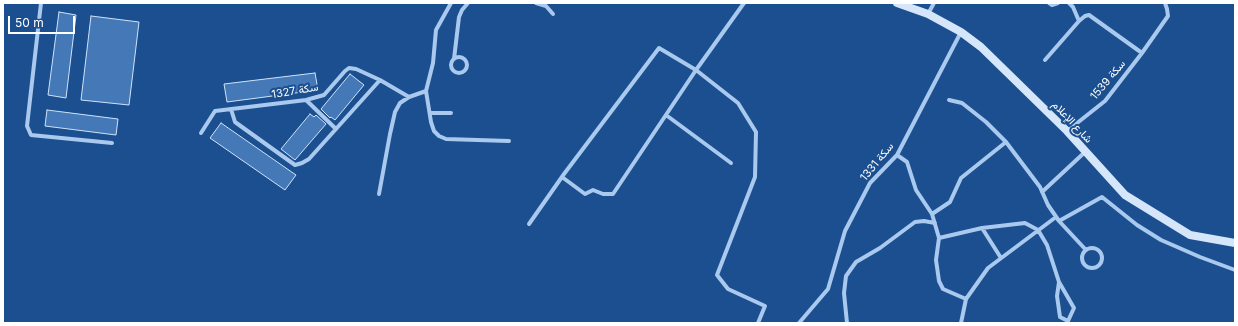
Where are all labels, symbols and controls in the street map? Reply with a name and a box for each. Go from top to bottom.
scale bar [10,8,77,34]
text: 50 m [15,15,44,30]
street label: سكة 1539 [1088,57,1128,103]
street label: سكة 1327 [271,80,319,102]
street label: شارع الإعلام [1049,98,1095,146]
street label: سكة 1331 [858,140,896,184]

